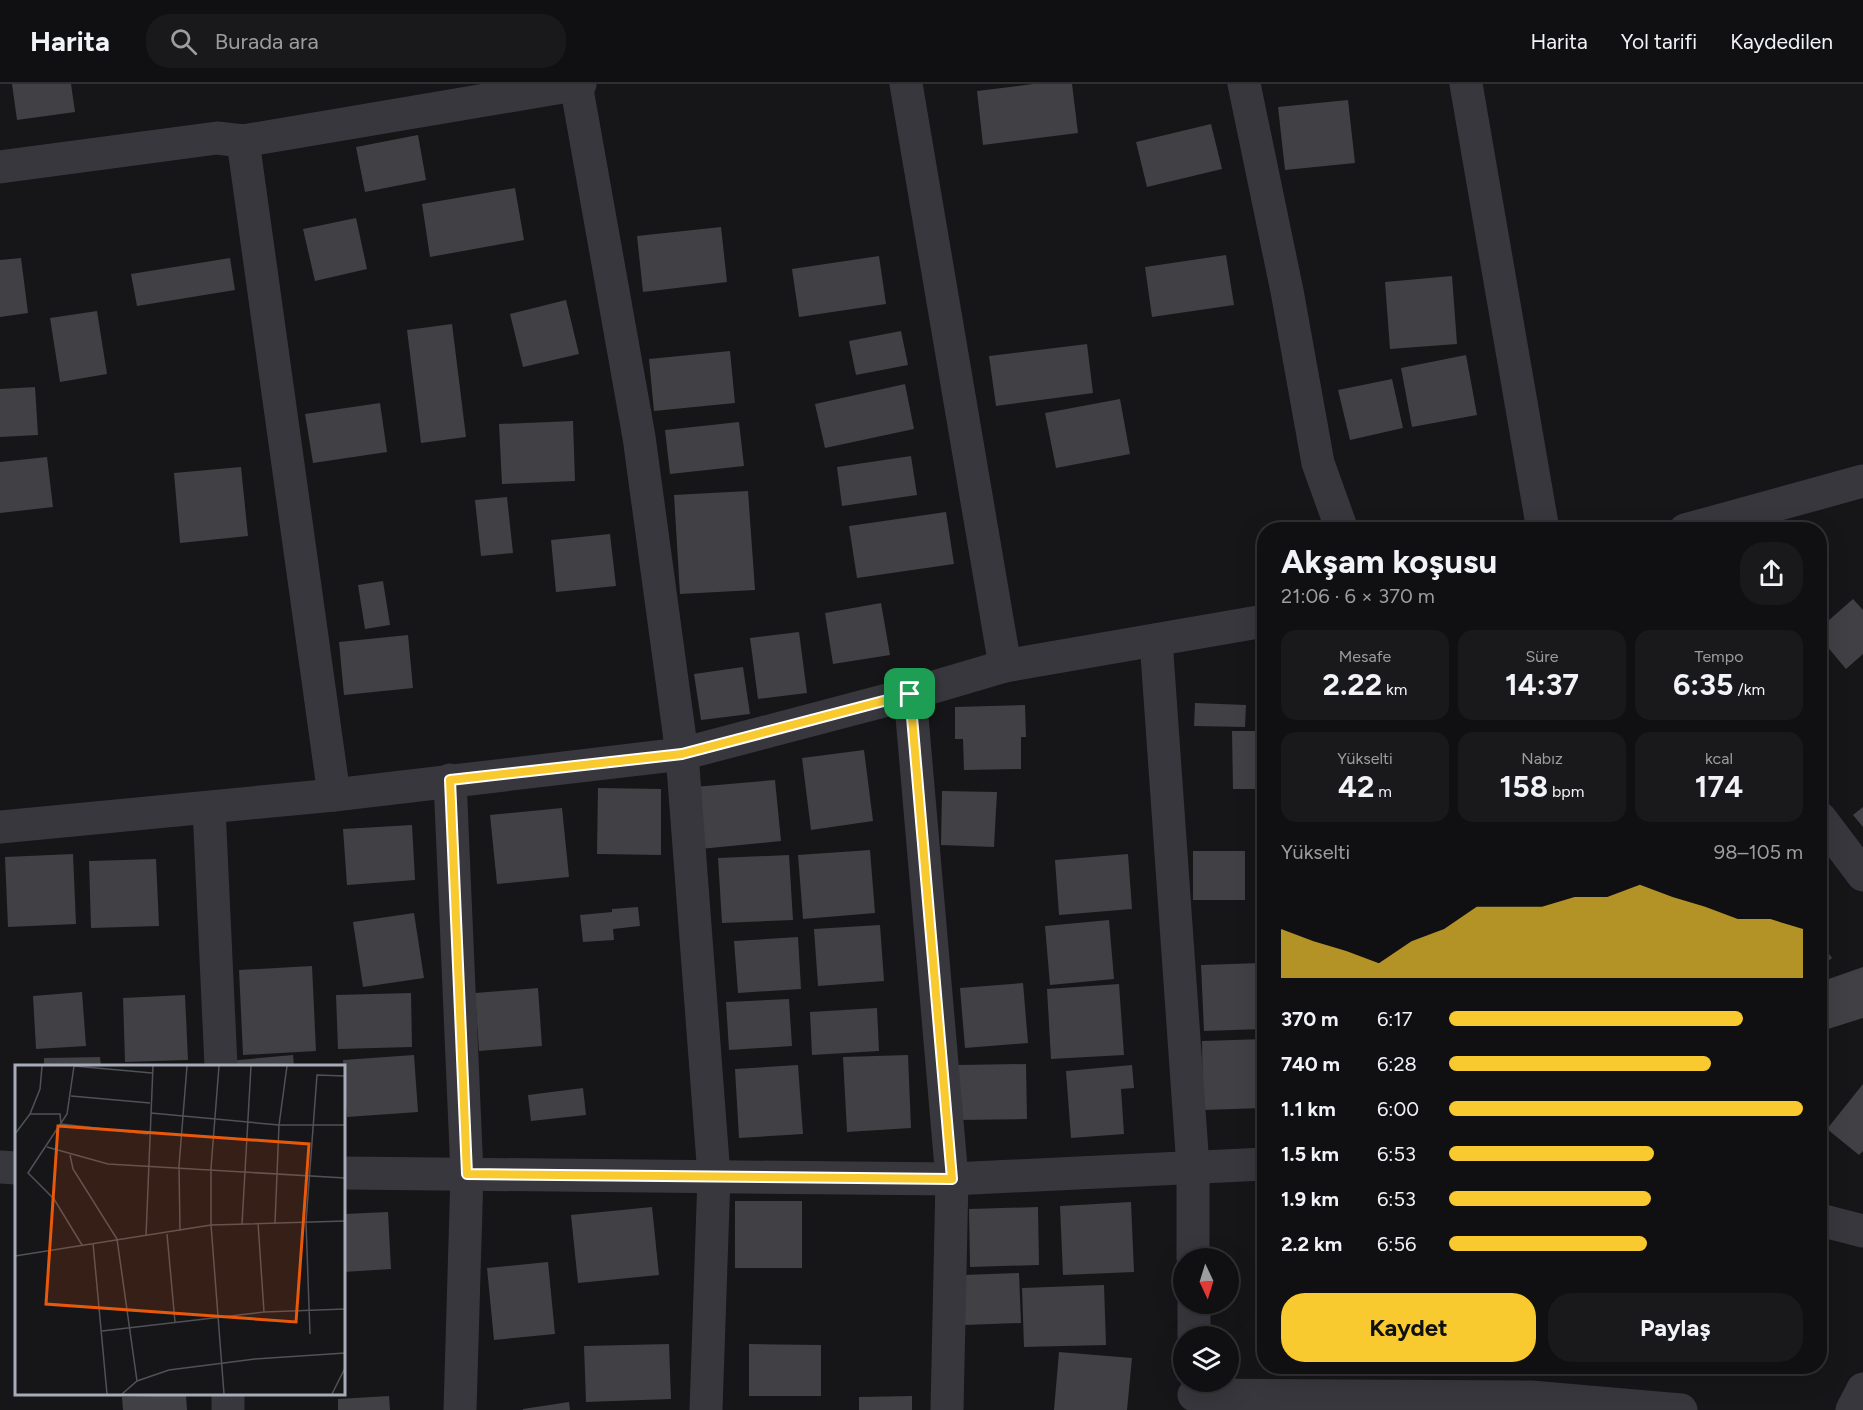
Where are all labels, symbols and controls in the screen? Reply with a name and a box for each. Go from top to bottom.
search box [146,14,566,68]
text: Harita [30,24,110,58]
icon: search [167,25,200,58]
text: Burada ara [215,28,319,55]
text: Harita [1531,29,1588,54]
text: Yol tarifi [1621,29,1697,54]
text: Kaydedilen [1730,29,1833,54]
text: Akşam koşusu [1281,542,1497,581]
button: share [1740,542,1803,605]
text: 21:06 · 6 × 370 m [1281,584,1435,608]
text: Mesafe [1339,647,1391,666]
text: Süre [1526,647,1558,666]
text: Tempo [1695,647,1743,666]
text: 2.22 [1323,666,1382,703]
text: 14:37 [1505,666,1579,703]
text: 6:35 [1673,666,1733,703]
pin [884,668,935,719]
icon: arrive [893,677,926,710]
text: km [1382,680,1407,699]
text: /km [1733,680,1765,699]
text: Yükselti [1337,749,1393,768]
text: Nabız [1521,749,1563,768]
text: kcal [1705,749,1733,768]
text: 42 [1338,768,1374,805]
text: 158 [1500,768,1548,805]
text: 174 [1695,768,1743,805]
text: m [1374,782,1392,801]
text: bpm [1548,782,1584,801]
text: Yükselti [1281,840,1350,864]
text: 98–105 m [1714,840,1803,864]
text: 370 m [1281,1007,1338,1031]
text: 6:17 [1377,1007,1412,1031]
text: 740 m [1281,1052,1340,1076]
text: 6:28 [1377,1052,1417,1076]
inset map [15,1065,345,1395]
text: 1.1 km [1281,1097,1336,1121]
text: 6:00 [1377,1097,1419,1121]
text: 1.5 km [1281,1142,1339,1166]
text: 6:53 [1377,1142,1416,1166]
text: 1.9 km [1281,1187,1339,1211]
text: 6:53 [1377,1187,1416,1211]
text: 2.2 km [1281,1232,1342,1256]
text: 6:56 [1377,1232,1416,1256]
north arrow [1173,1248,1239,1314]
map controls [1173,1248,1239,1392]
button: Kaydet [1281,1293,1536,1362]
button: Paylaş [1548,1293,1803,1362]
button: layers [1173,1326,1239,1392]

